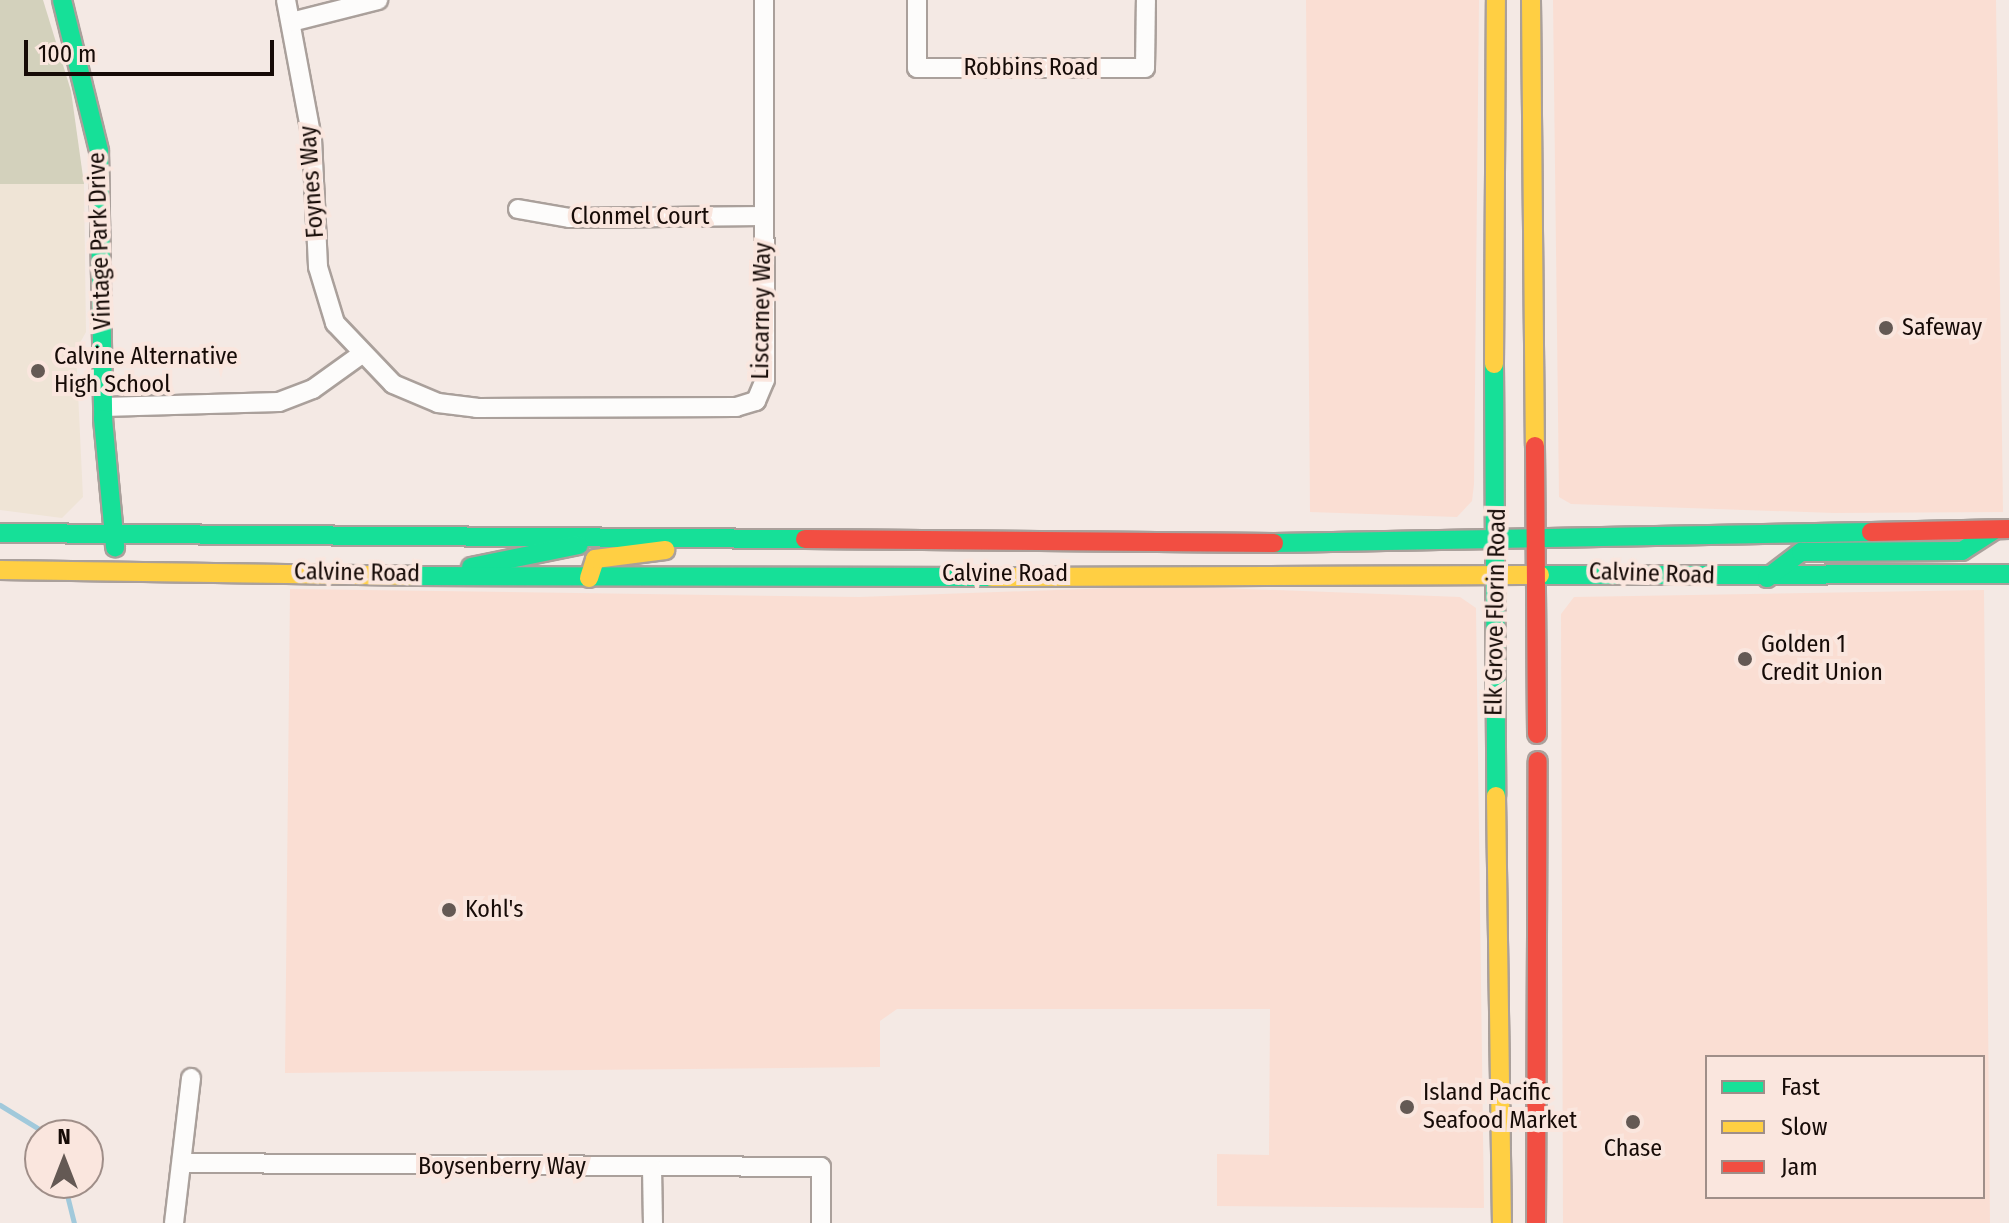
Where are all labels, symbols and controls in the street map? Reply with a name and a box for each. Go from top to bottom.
scale bar [28,24,278,74]
text: 100 m [38,40,96,68]
street label: Robbins Road [963,54,1099,82]
street label: Foynes Way [294,125,330,239]
street label: Vintage Park Drive [83,152,117,330]
street label: Clonmel Court [571,203,709,231]
street label: Liscarney Way [746,242,778,380]
place label: Safeway [1902,314,1982,342]
marker: Safeway [1877,319,1895,337]
place label: Calvine Alternative High School [54,343,238,399]
marker: Calvine Alternative High School [29,362,47,380]
street label: Elk Grove Florin Road [1480,508,1512,716]
street label: Calvine Road [1588,557,1716,591]
street label: Calvine Road [294,558,420,588]
street label: Calvine Road [942,560,1068,588]
place label: Golden 1 Credit Union [1761,631,1883,687]
marker: Golden 1 Credit Union [1736,650,1754,668]
place label: Kohl's [465,896,523,924]
marker: Kohl's [440,901,458,919]
legend [1705,1055,1985,1199]
text: Fast [1781,1073,1820,1101]
place label: Island Pacific Seafood Market [1423,1079,1577,1135]
marker: Island Pacific Seafood Market [1398,1098,1416,1116]
marker: Chase [1624,1113,1642,1131]
text: Slow [1781,1113,1827,1141]
north arrow [24,1119,104,1199]
text: N [57,1123,71,1150]
place label: Chase [1604,1135,1662,1163]
street label: Boysenberry Way [418,1153,586,1181]
text: Jam [1781,1153,1818,1181]

